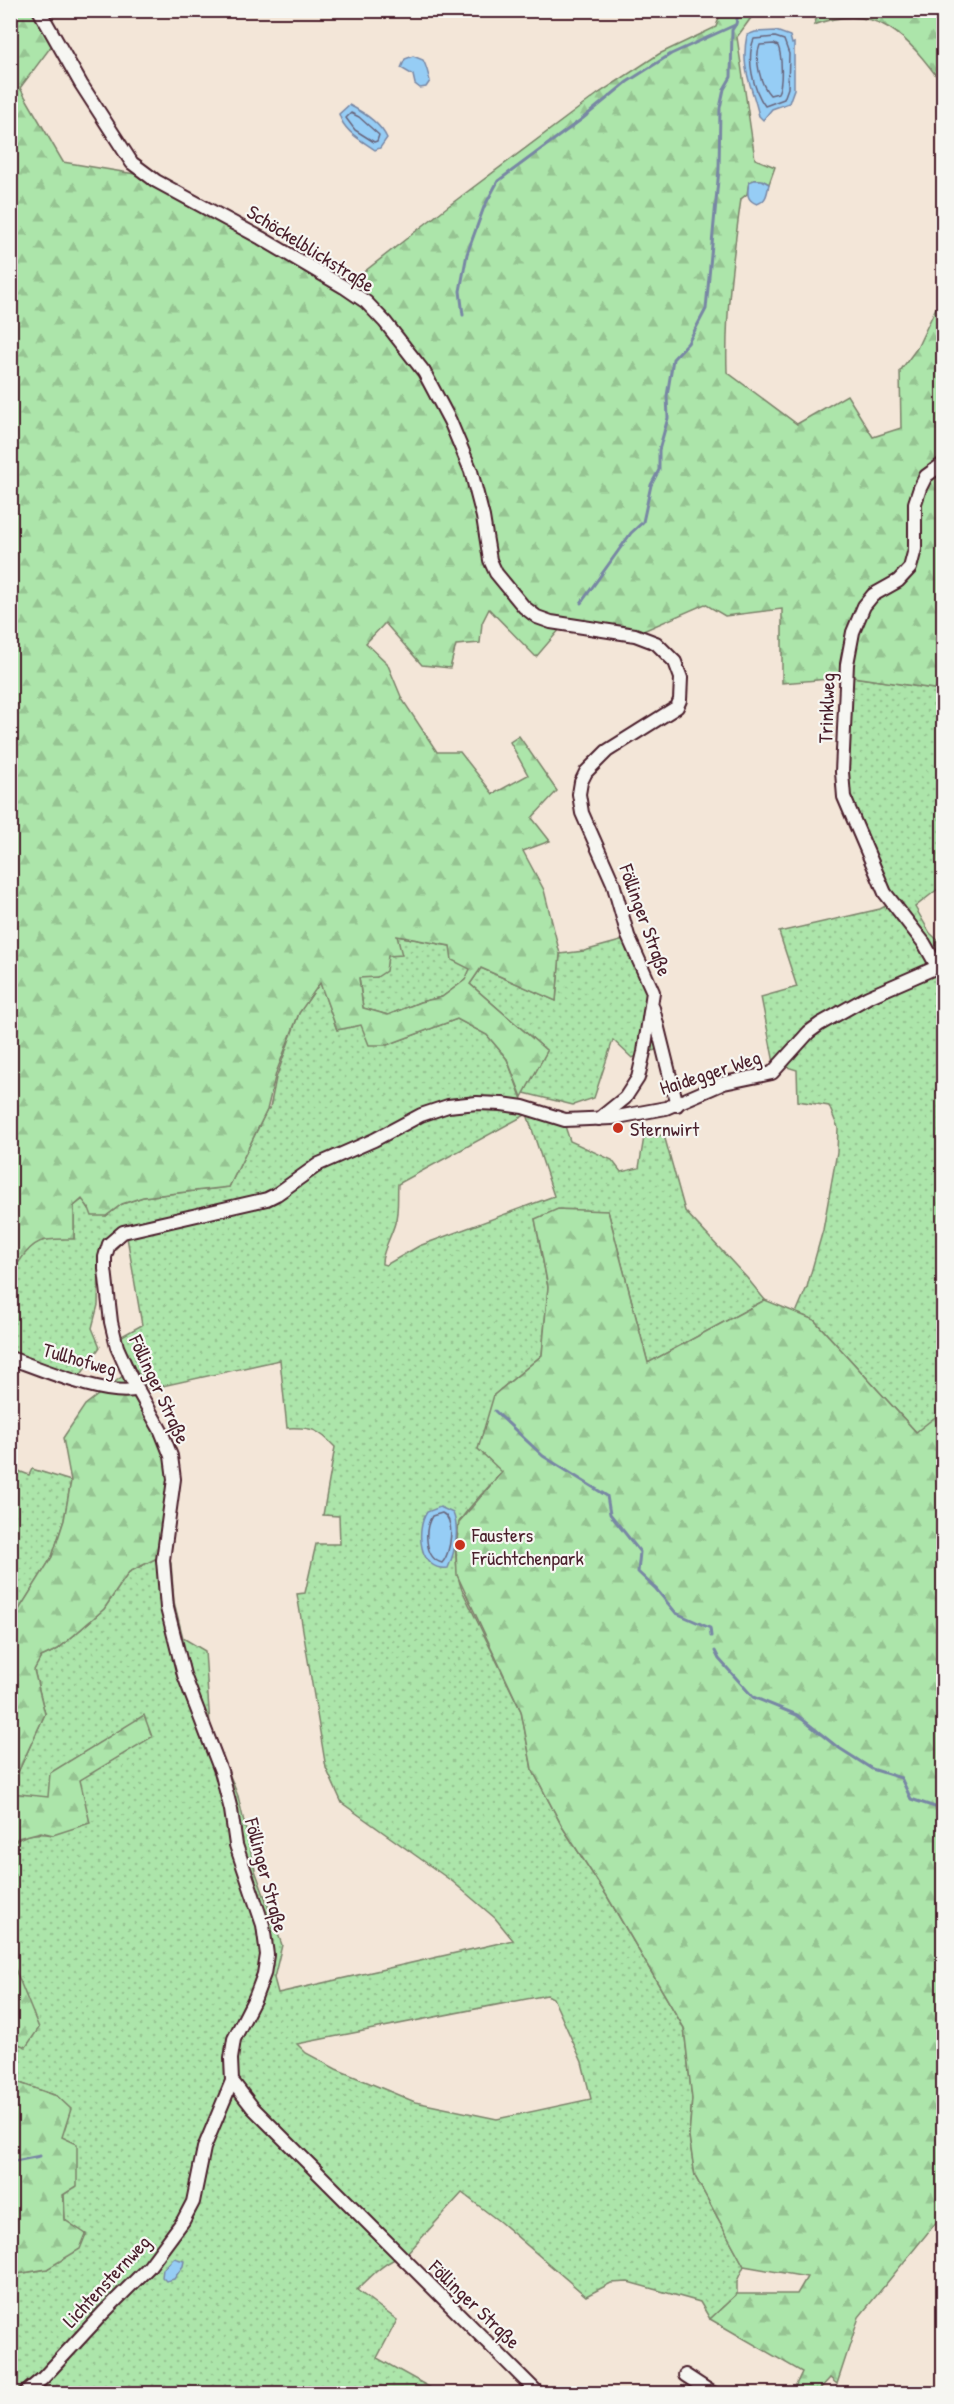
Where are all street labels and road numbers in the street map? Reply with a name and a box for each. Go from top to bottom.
street label: Schöckelblickstraße [242,198,380,298]
street label: Trinklweg [811,672,841,744]
street label: Föllinger Straße [613,859,679,980]
street label: Haidegger Weg [656,1043,764,1101]
street label: Föllinger Straße [123,1329,197,1448]
street label: Tullhofweg [40,1336,120,1382]
street label: Föllinger Straße [239,1814,295,1935]
street label: Lichtensternweg [56,2229,156,2333]
street label: Föllinger Straße [423,2253,526,2354]

